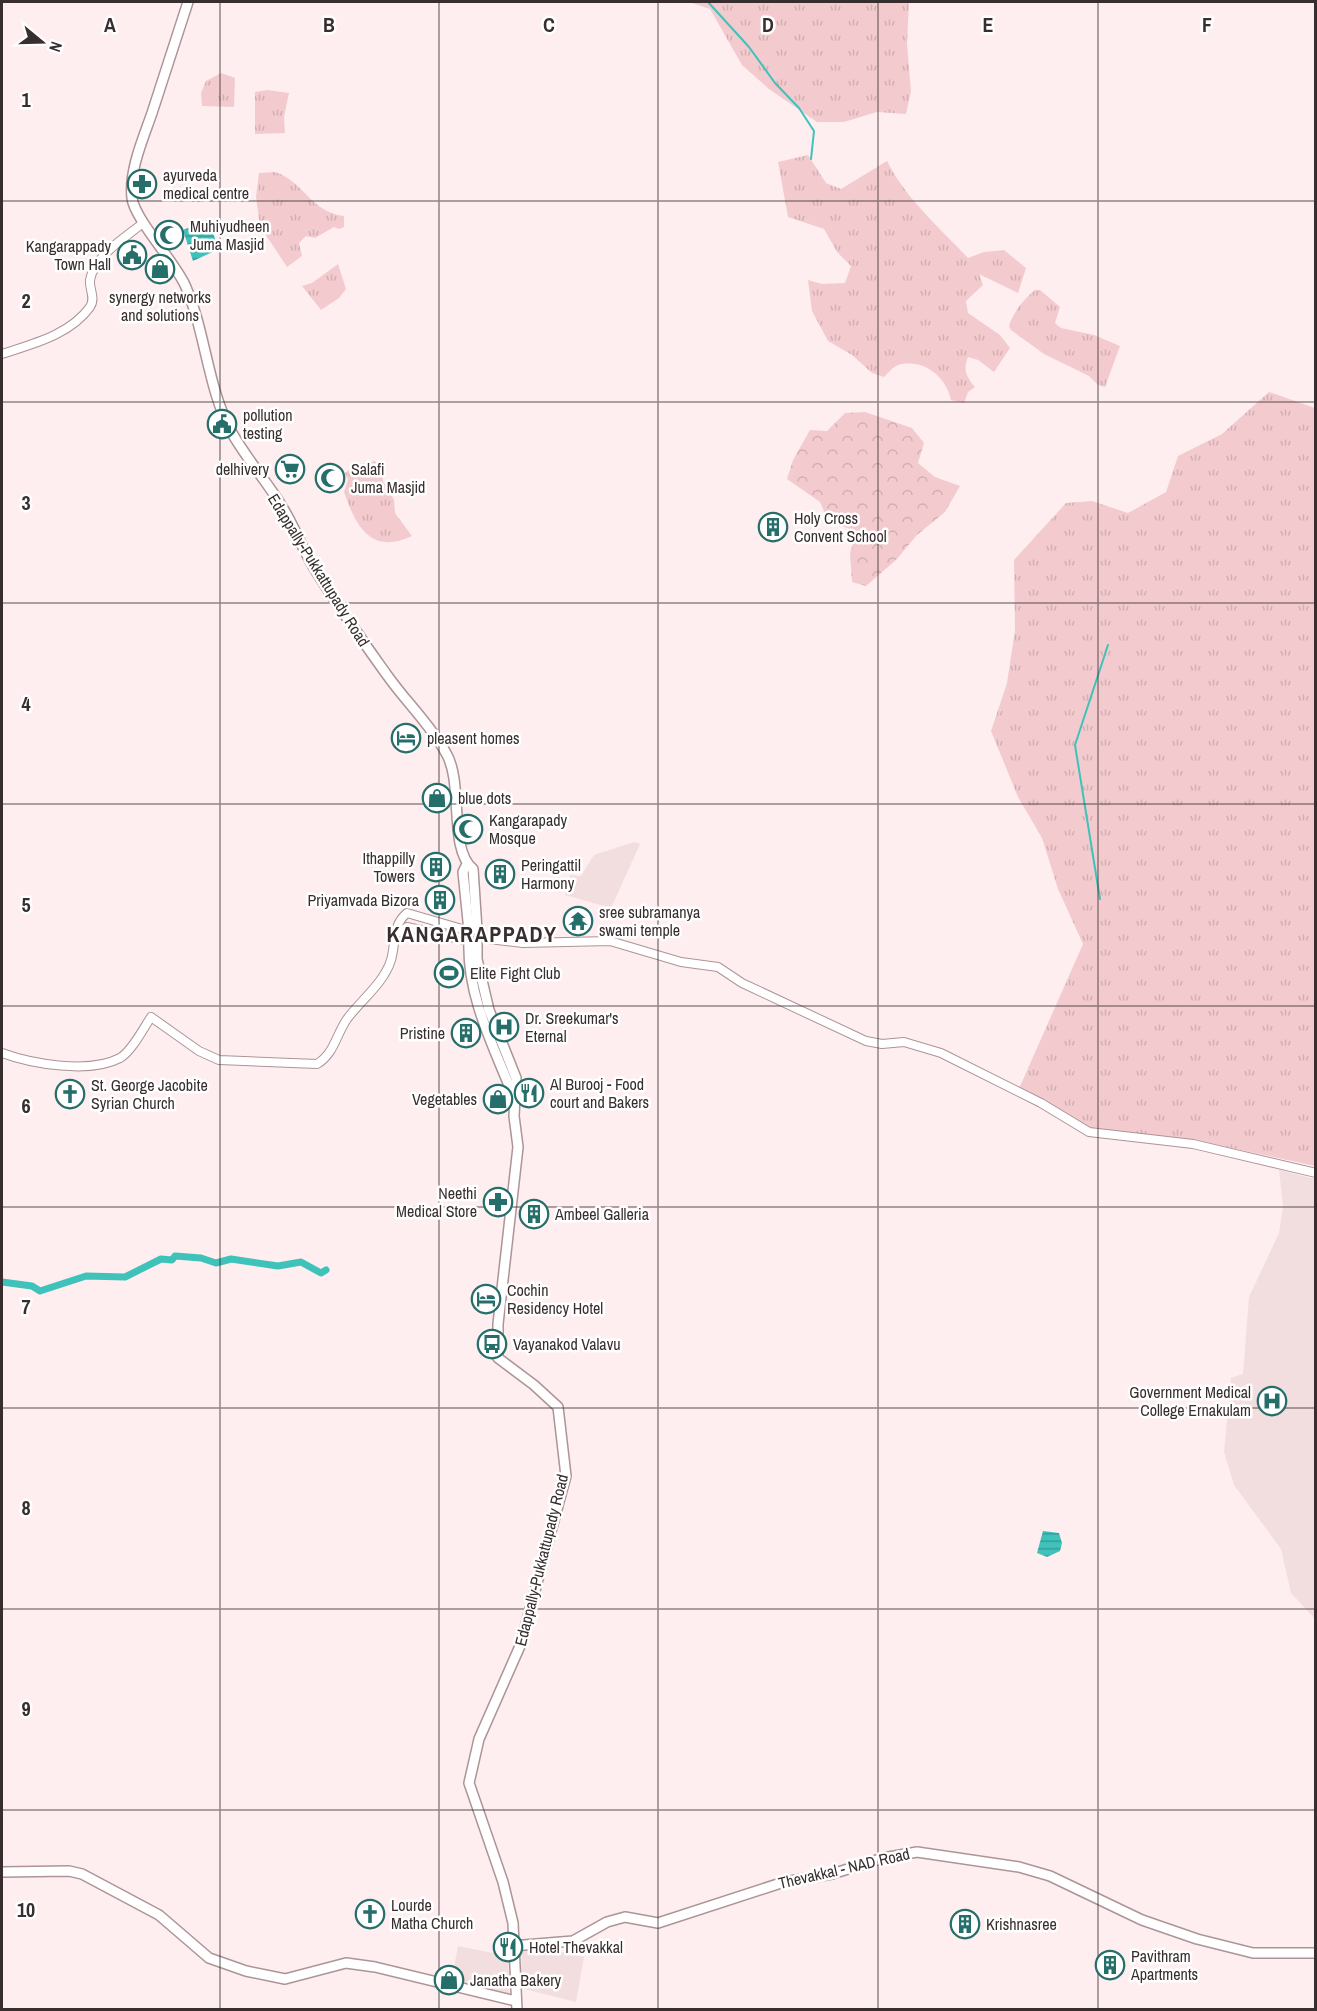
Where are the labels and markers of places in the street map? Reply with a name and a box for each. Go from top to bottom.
place label: ayurveda medical centre [163,164,249,204]
pharmacy icon: ayurveda medical centre [126,168,158,200]
place label: Muhiyudheen Juma Masjid [190,215,270,255]
mosque icon: Muhiyudheen Juma Masjid [153,219,185,251]
place label: Kangarappady Town Hall [26,235,111,275]
public building icon: Kangarappady Town Hall [116,239,148,271]
shop icon: synergy networks and solutions [144,253,176,285]
place label: synergy networks and solutions [109,286,211,326]
place label: pollution testing [243,404,293,444]
public building icon: pollution testing [206,408,238,440]
supermarket icon: delhivery [274,453,306,485]
place label: delhivery [216,458,269,480]
place label: Salafi Juma Masjid [351,458,425,498]
mosque icon: Salafi Juma Masjid [314,462,346,494]
place label: Holy Cross Convent School [794,507,887,547]
building icon: Holy Cross Convent School [757,511,789,543]
hotel icon: pleasent homes [390,722,422,754]
place label: pleasent homes [427,727,520,749]
shop icon: blue dots [421,782,453,814]
place label: blue dots [458,787,511,809]
place label: Kangarapady Mosque [489,809,567,849]
mosque icon: Kangarapady Mosque [452,813,484,845]
place label: Ithappilly Towers [362,847,415,887]
building icon: Ithappilly Towers [420,851,452,883]
place label: Peringattil Harmony [521,854,581,894]
building icon: Peringattil Harmony [484,858,516,890]
building icon: Priyamvada Bizora [424,884,456,916]
place label: Priyamvada Bizora [307,889,420,911]
place label: sree subramanya swami temple [599,901,701,941]
temple icon: sree subramanya swami temple [562,905,594,937]
sports icon: Elite Fight Club [433,957,465,989]
place label: Elite Fight Club [470,962,560,984]
place label: Dr. Sreekumar's Eternal [525,1007,619,1047]
hospital icon: Dr. Sreekumar's Eternal [488,1011,520,1043]
building icon: Pristine [450,1017,482,1049]
place label: Pristine [400,1022,445,1044]
place label: Al Burooj - Food court and Bakers [549,1073,649,1113]
place label: St. George Jacobite Syrian Church [91,1074,208,1114]
restaurant icon: Al Burooj - Food court and Bakers [513,1077,545,1109]
church icon: St. George Jacobite Syrian Church [54,1078,86,1110]
shop icon: Vegetables [482,1083,514,1115]
place label: Vegetables [412,1088,477,1110]
place label: Neethi Medical Store [396,1182,477,1222]
pharmacy icon: Neethi Medical Store [482,1186,514,1218]
building icon: Ambeel Galleria [518,1198,550,1230]
place label: Ambeel Galleria [554,1203,650,1225]
place label: Cochin Residency Hotel [507,1279,603,1319]
hotel icon: Cochin Residency Hotel [470,1283,502,1315]
bus stop icon: Vayanakod Valavu [476,1328,508,1360]
place label: Vayanakod Valavu [513,1333,621,1355]
place label: Government Medical College Ernakulam [1129,1381,1251,1421]
hospital icon: Government Medical College Ernakulam [1256,1385,1288,1417]
place label: Lourde Matha Church [391,1894,473,1934]
church icon: Lourde Matha Church [354,1898,386,1930]
building icon: Krishnasree [949,1908,981,1940]
place label: Krishnasree [986,1913,1057,1935]
restaurant icon: Hotel Thevakkal [492,1931,524,1963]
place label: Hotel Thevakkal [529,1936,623,1958]
place label: Pavithram Apartments [1130,1945,1198,1985]
building icon: Pavithram Apartments [1094,1949,1126,1981]
shop icon: Janatha Bakery [433,1964,465,1996]
place label: Janatha Bakery [470,1969,562,1991]

